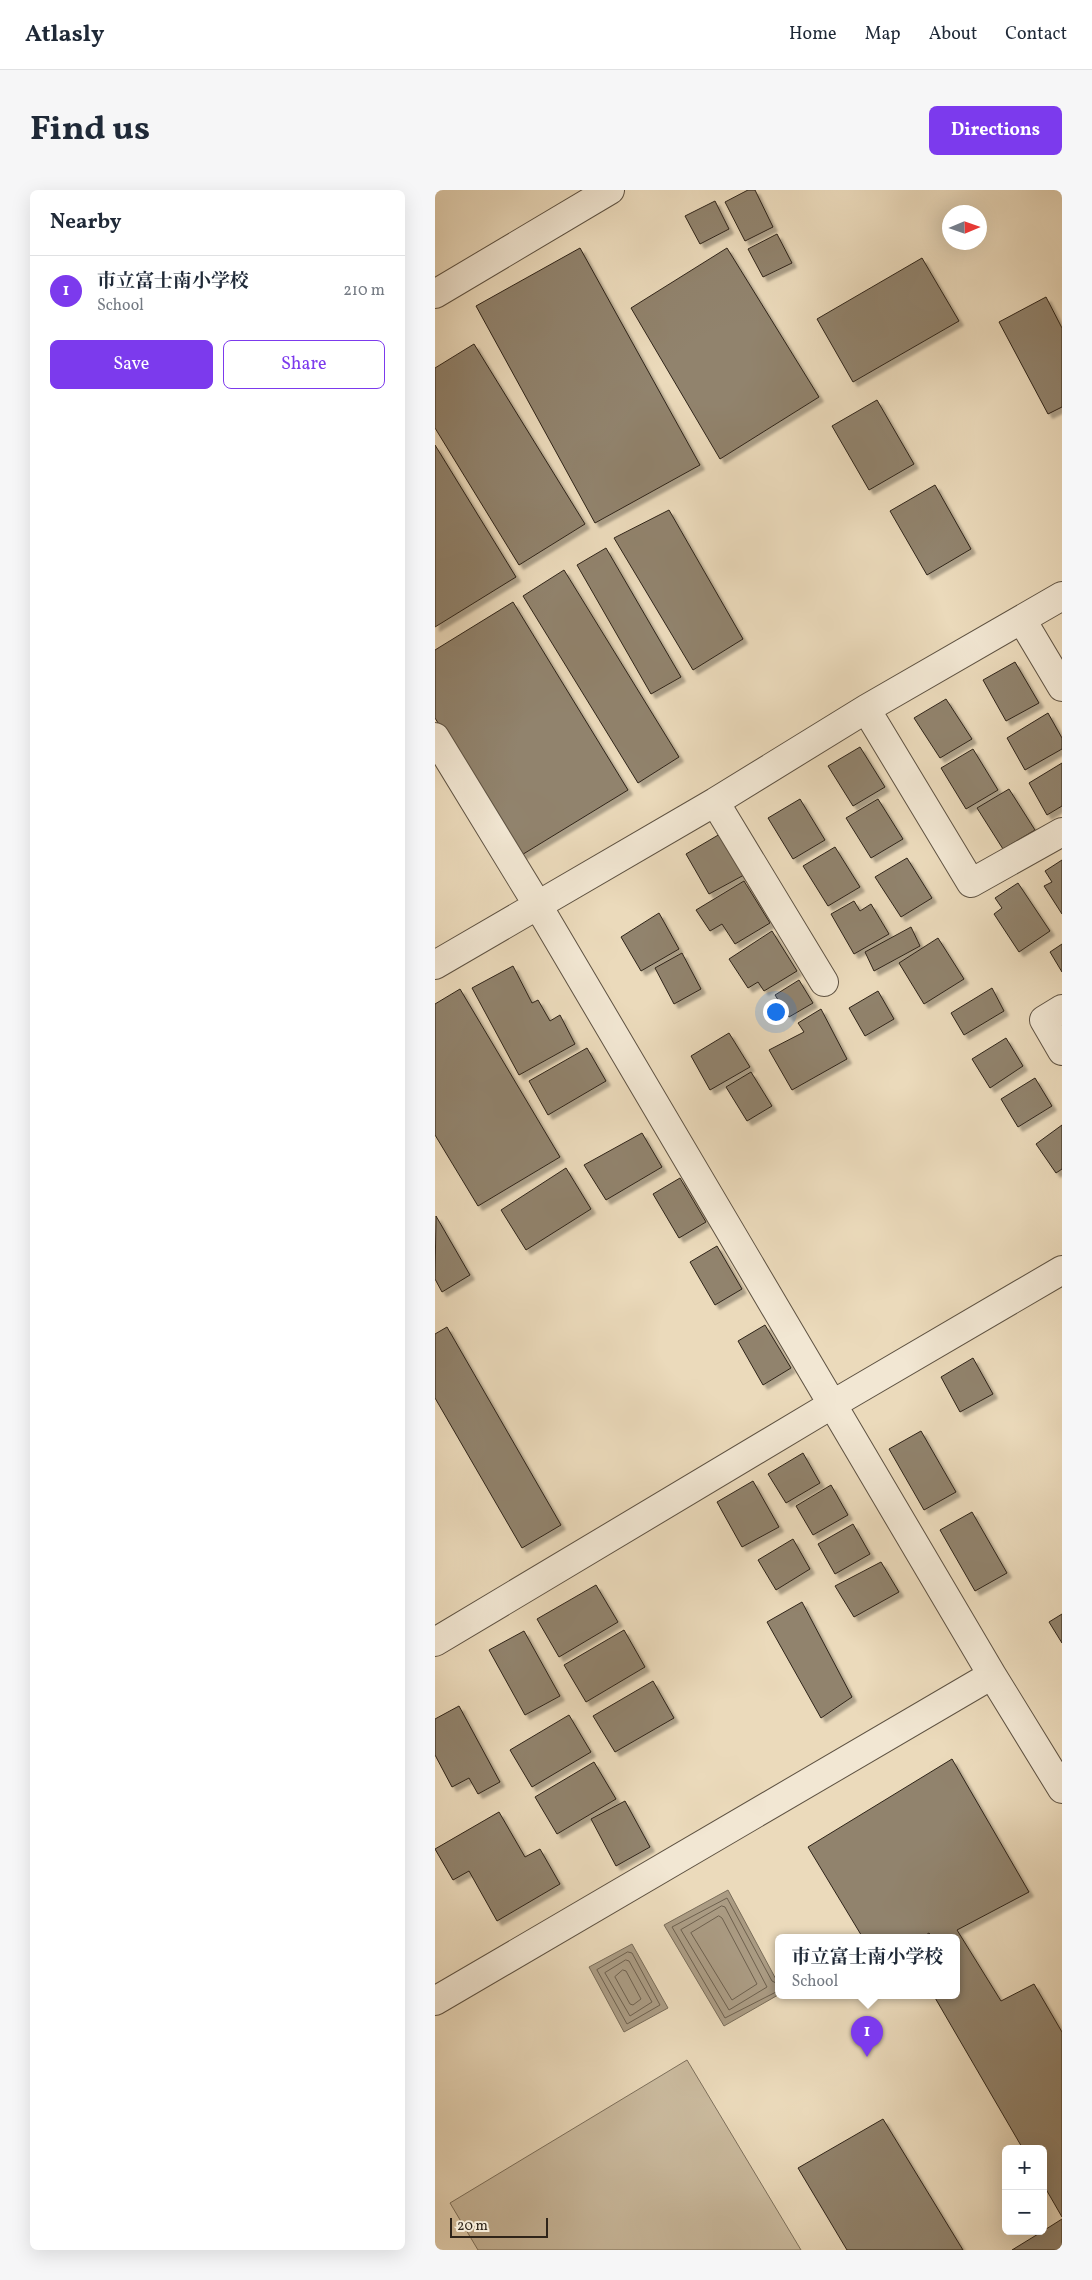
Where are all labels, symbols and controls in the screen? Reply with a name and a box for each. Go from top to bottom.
text: Atlasly [25,18,104,52]
text: Home [789,22,837,47]
text: Map [865,22,901,47]
text: About [929,22,977,47]
text: Contact [1005,22,1067,47]
text: Find us [30,106,150,154]
button: Directions [929,106,1062,155]
north arrow [942,205,987,250]
text: Nearby [50,208,121,237]
text: 市立富士南小学校 [97,269,249,295]
text: 1 [63,280,69,302]
text: 210 m [343,280,385,302]
text: School [97,295,144,317]
button: Save [50,340,213,389]
button: Share [223,340,385,389]
your location [763,999,789,1025]
popup [775,1934,960,1999]
text: 市立富士南小学校 [791,1945,944,1971]
text: School [791,1971,838,1993]
pin: 1 [851,2016,883,2057]
map controls [1002,2145,1047,2235]
button: + [1002,2145,1047,2190]
button: − [1002,2190,1047,2235]
scale bar [450,2215,547,2238]
text: 20 m [457,2217,488,2236]

